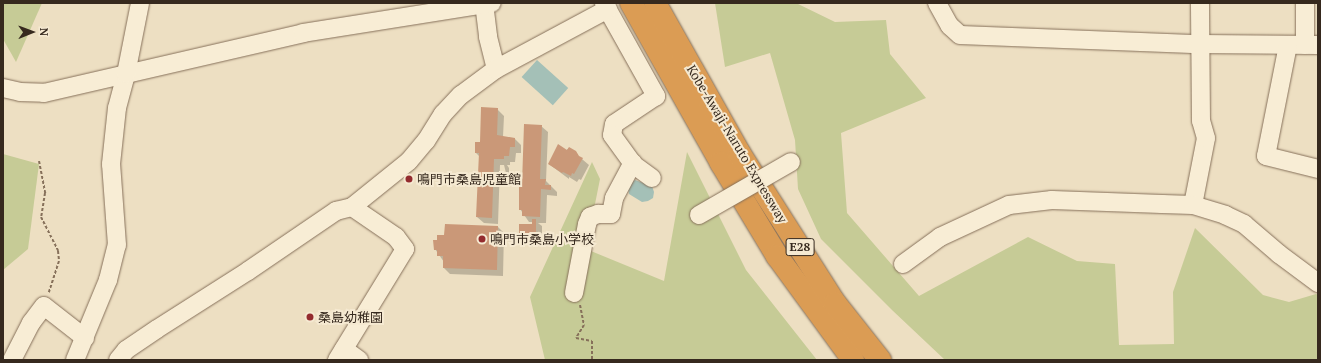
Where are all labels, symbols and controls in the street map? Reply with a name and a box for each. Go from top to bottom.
north arrow [12,12,52,52]
text: N [37,27,51,36]
street label: Kobe-Awaji-Naruto Expressway [684,62,790,226]
place label: 鳴門市桑島児童館 [417,171,521,187]
marker: 鳴門市桑島児童館 [404,174,414,184]
place label: 鳴門市桑島小学校 [490,231,594,247]
marker: 鳴門市桑島小学校 [477,234,487,244]
road number: E28 [785,237,815,257]
place label: 桑島幼稚園 [318,309,383,325]
marker: 桑島幼稚園 [305,312,315,322]

